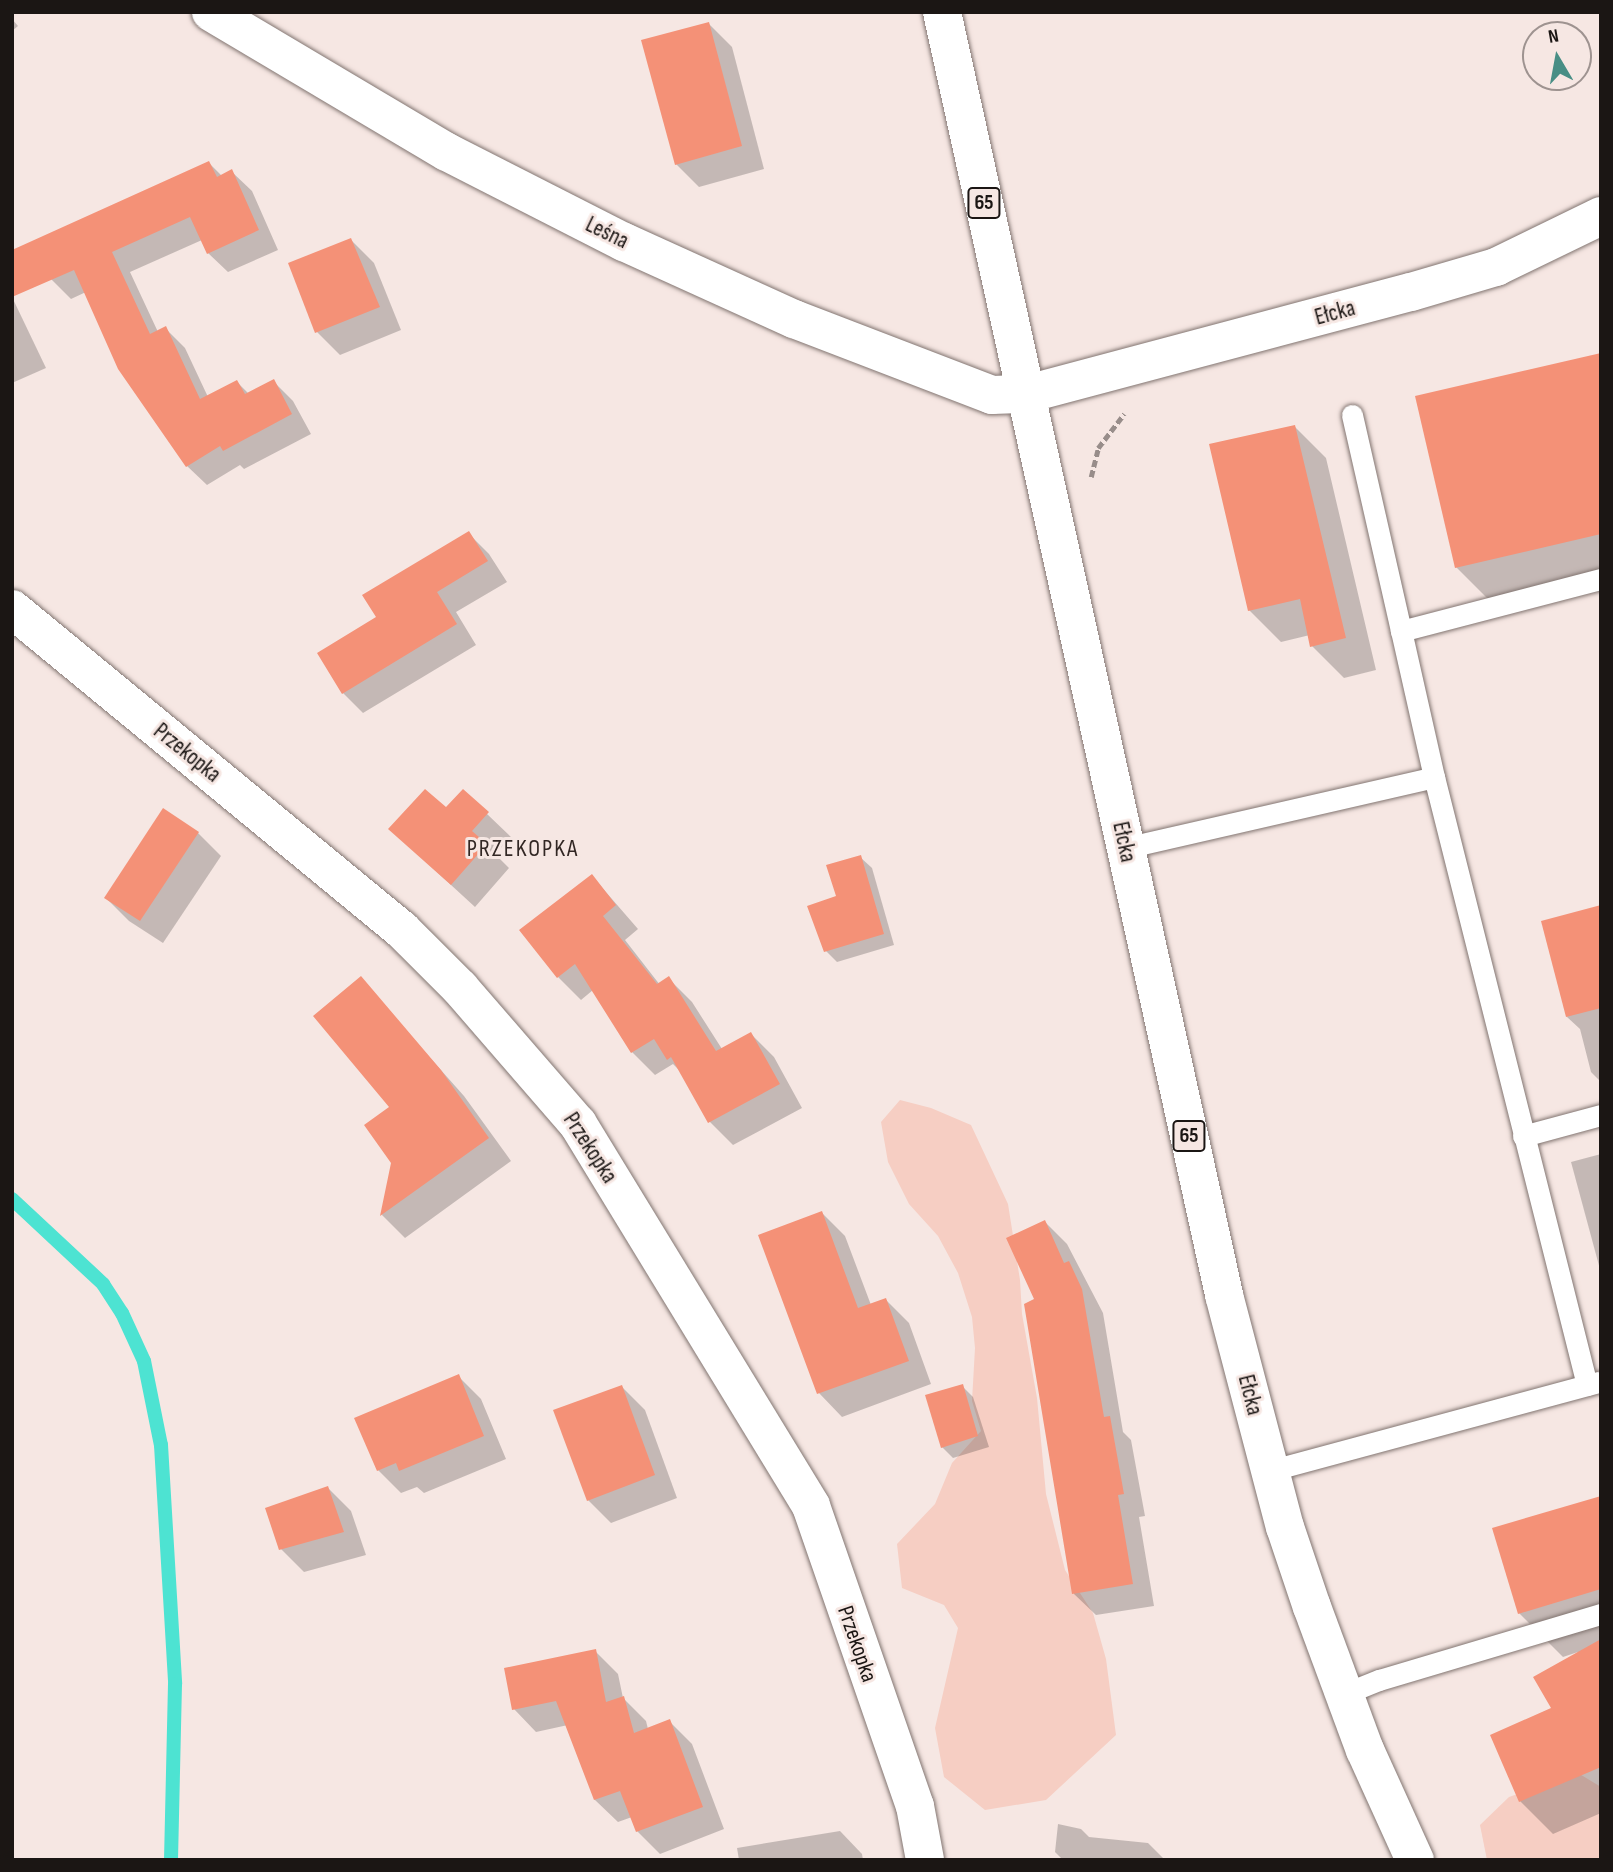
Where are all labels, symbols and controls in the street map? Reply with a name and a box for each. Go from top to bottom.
north arrow [1522,21,1592,91]
text: N [1547,25,1561,49]
road number: 65 [967,186,1002,220]
street label: Leśna [581,211,633,255]
street label: Ełcka [1312,294,1358,332]
street label: Przekopka [148,718,226,788]
street label: Ełcka [1106,819,1142,865]
district label: PRZEKOPKA [468,835,578,863]
street label: Przekopka [557,1108,623,1188]
road number: 65 [1172,1118,1206,1154]
street label: Ełcka [1232,1372,1268,1418]
street label: Przekopka [831,1602,883,1686]

